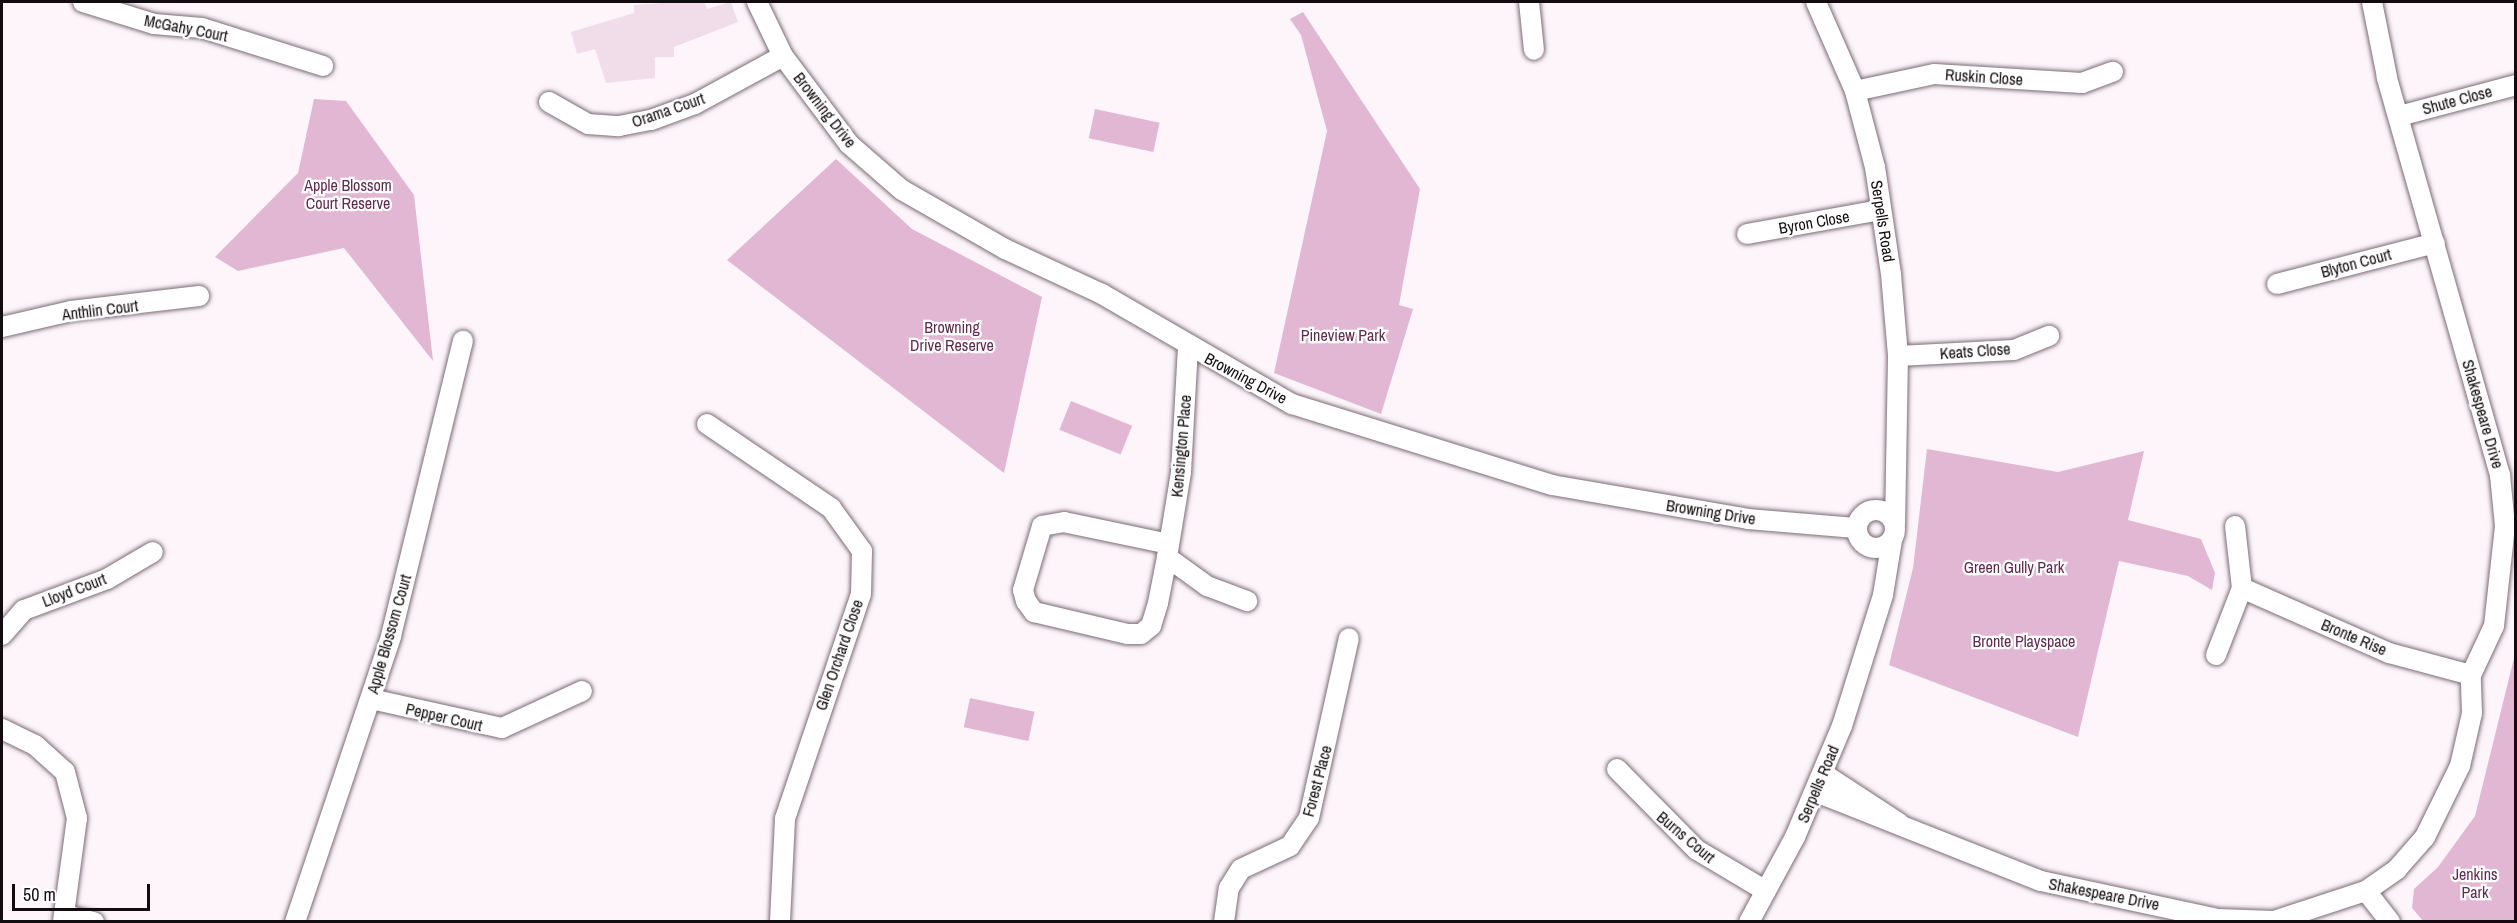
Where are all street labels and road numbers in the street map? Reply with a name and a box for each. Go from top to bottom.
street label: McGahy Court [143,11,229,45]
street label: Ruskin Close [1944,65,2024,89]
street label: Browning Drive [790,68,860,152]
street label: Shute Close [2420,81,2494,119]
street label: Orama Court [629,89,707,131]
street label: Serpells Road [1867,179,1899,263]
street label: Byron Close [1777,206,1851,238]
street label: Blyton Court [2319,244,2393,282]
street label: Anthlin Court [61,296,139,324]
street label: Keats Close [1939,339,2011,363]
street label: Browning Drive [1202,348,1290,408]
street label: Shakespeare Drive [2458,357,2508,471]
street label: Kensington Place [1167,394,1195,498]
street label: Browning Drive [1665,495,1757,529]
street label: Lloyd Court [39,569,109,611]
street label: Apple Blossom Court [363,572,415,696]
street label: Glen Orchard Close [811,597,867,713]
street label: Bronte Rise [2318,615,2390,659]
street label: Pepper Court [404,699,484,735]
street label: Serpells Road [1793,742,1843,826]
street label: Forest Place [1298,743,1336,819]
street label: Burns Court [1653,807,1719,867]
street label: Shakespeare Drive [2047,874,2161,914]

